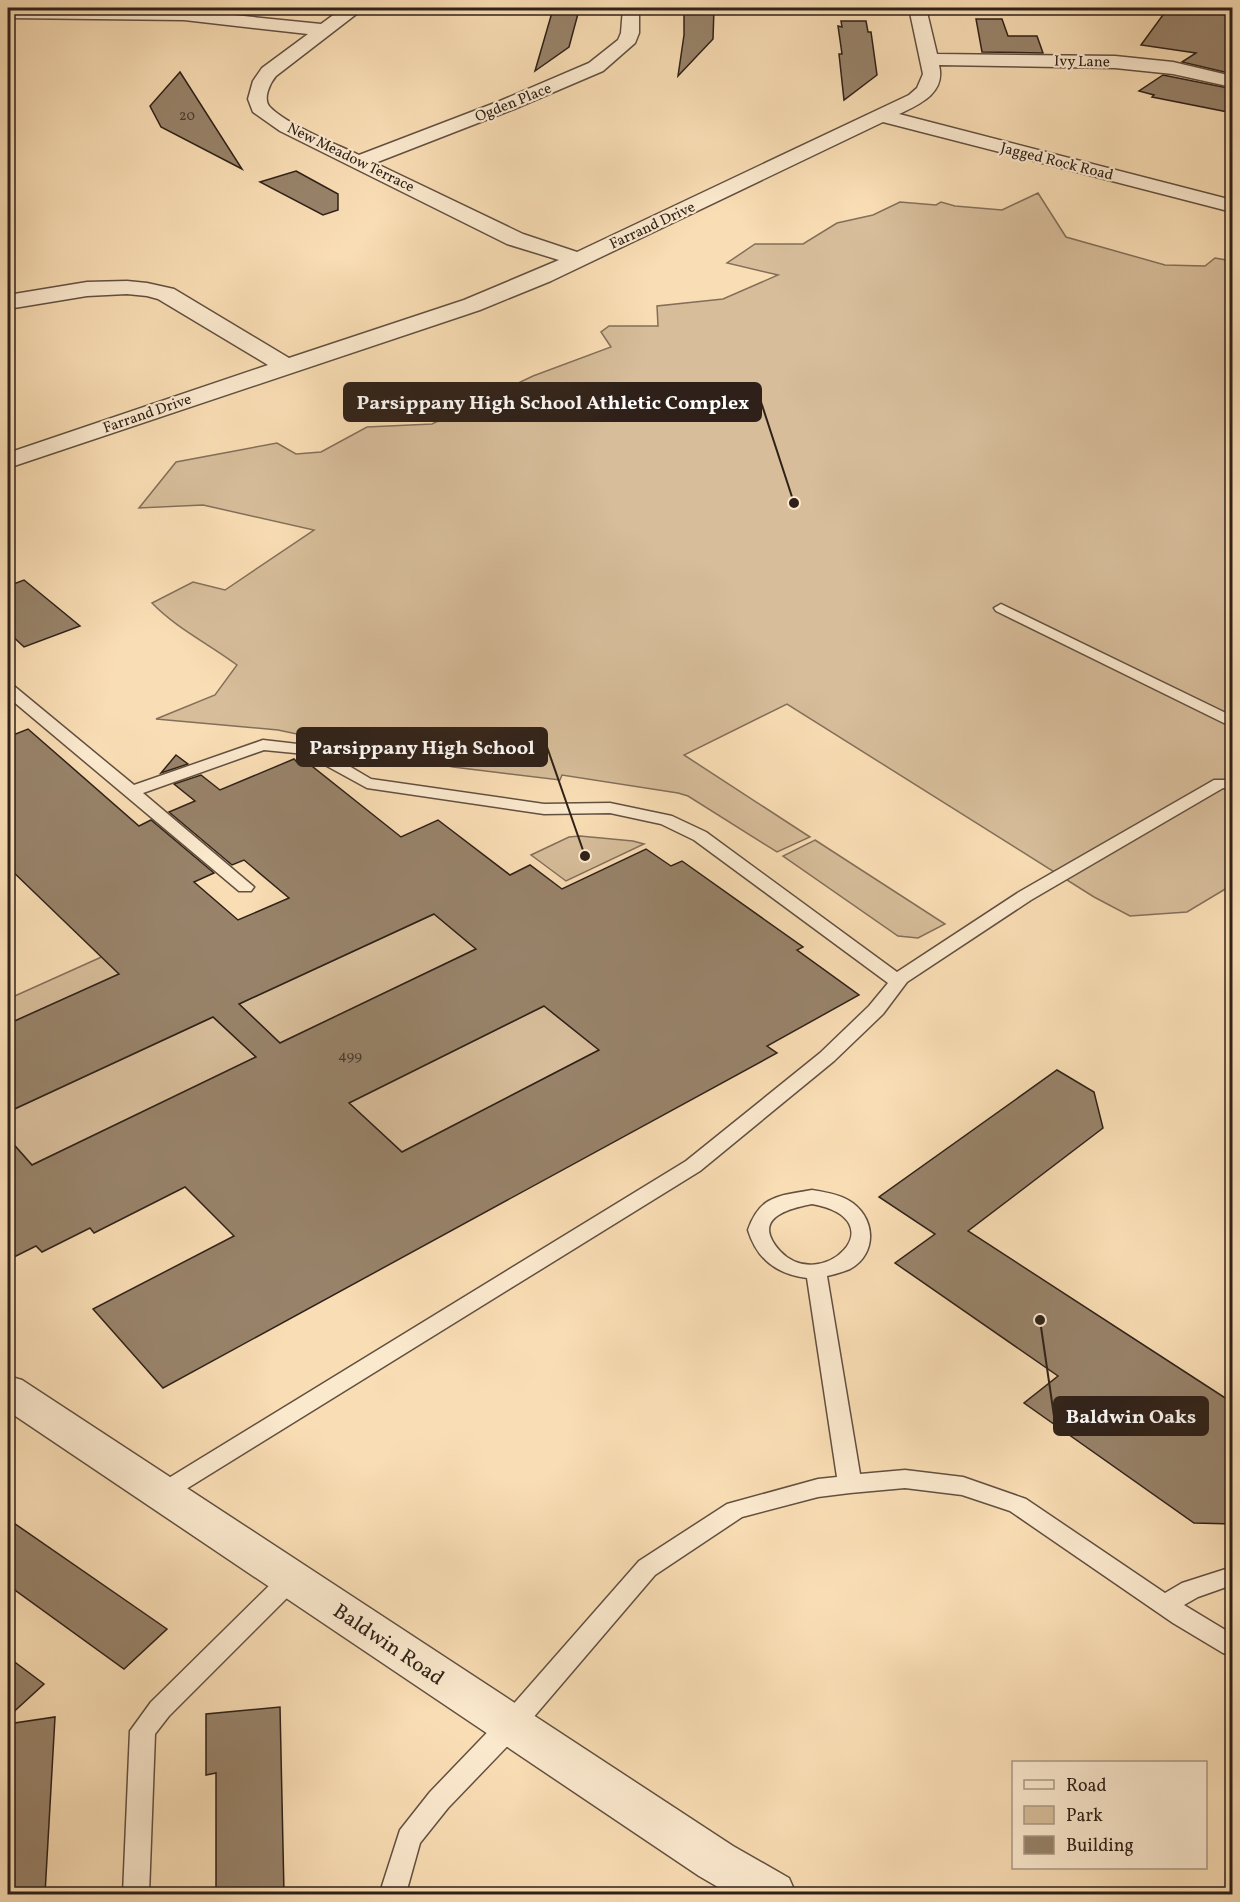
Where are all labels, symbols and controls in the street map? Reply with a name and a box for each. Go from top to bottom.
street label: Ivy Lane [1054,52,1110,73]
street label: Ogden Place [472,79,555,128]
house number: 20 [179,107,195,126]
street label: New Meadow Terrace [283,118,417,198]
street label: Jagged Rock Road [998,138,1115,187]
street label: Farrand Drive [606,197,699,255]
callout: Parsippany High School Athletic Complex [344,383,761,421]
street label: Farrand Drive [100,389,195,439]
text: Parsippany High School Athletic Complex [357,390,749,418]
callout: Parsippany High School [297,728,547,766]
text: Parsippany High School [309,735,535,763]
house number: 499 [338,1046,362,1067]
callout: Baldwin Oaks [1054,1397,1208,1435]
text: Baldwin Oaks [1066,1404,1196,1432]
street label: Baldwin Road [327,1597,449,1693]
legend [1012,1761,1207,1869]
text: Road [1066,1774,1107,1799]
text: Park [1066,1804,1103,1829]
text: Building [1066,1834,1134,1859]

